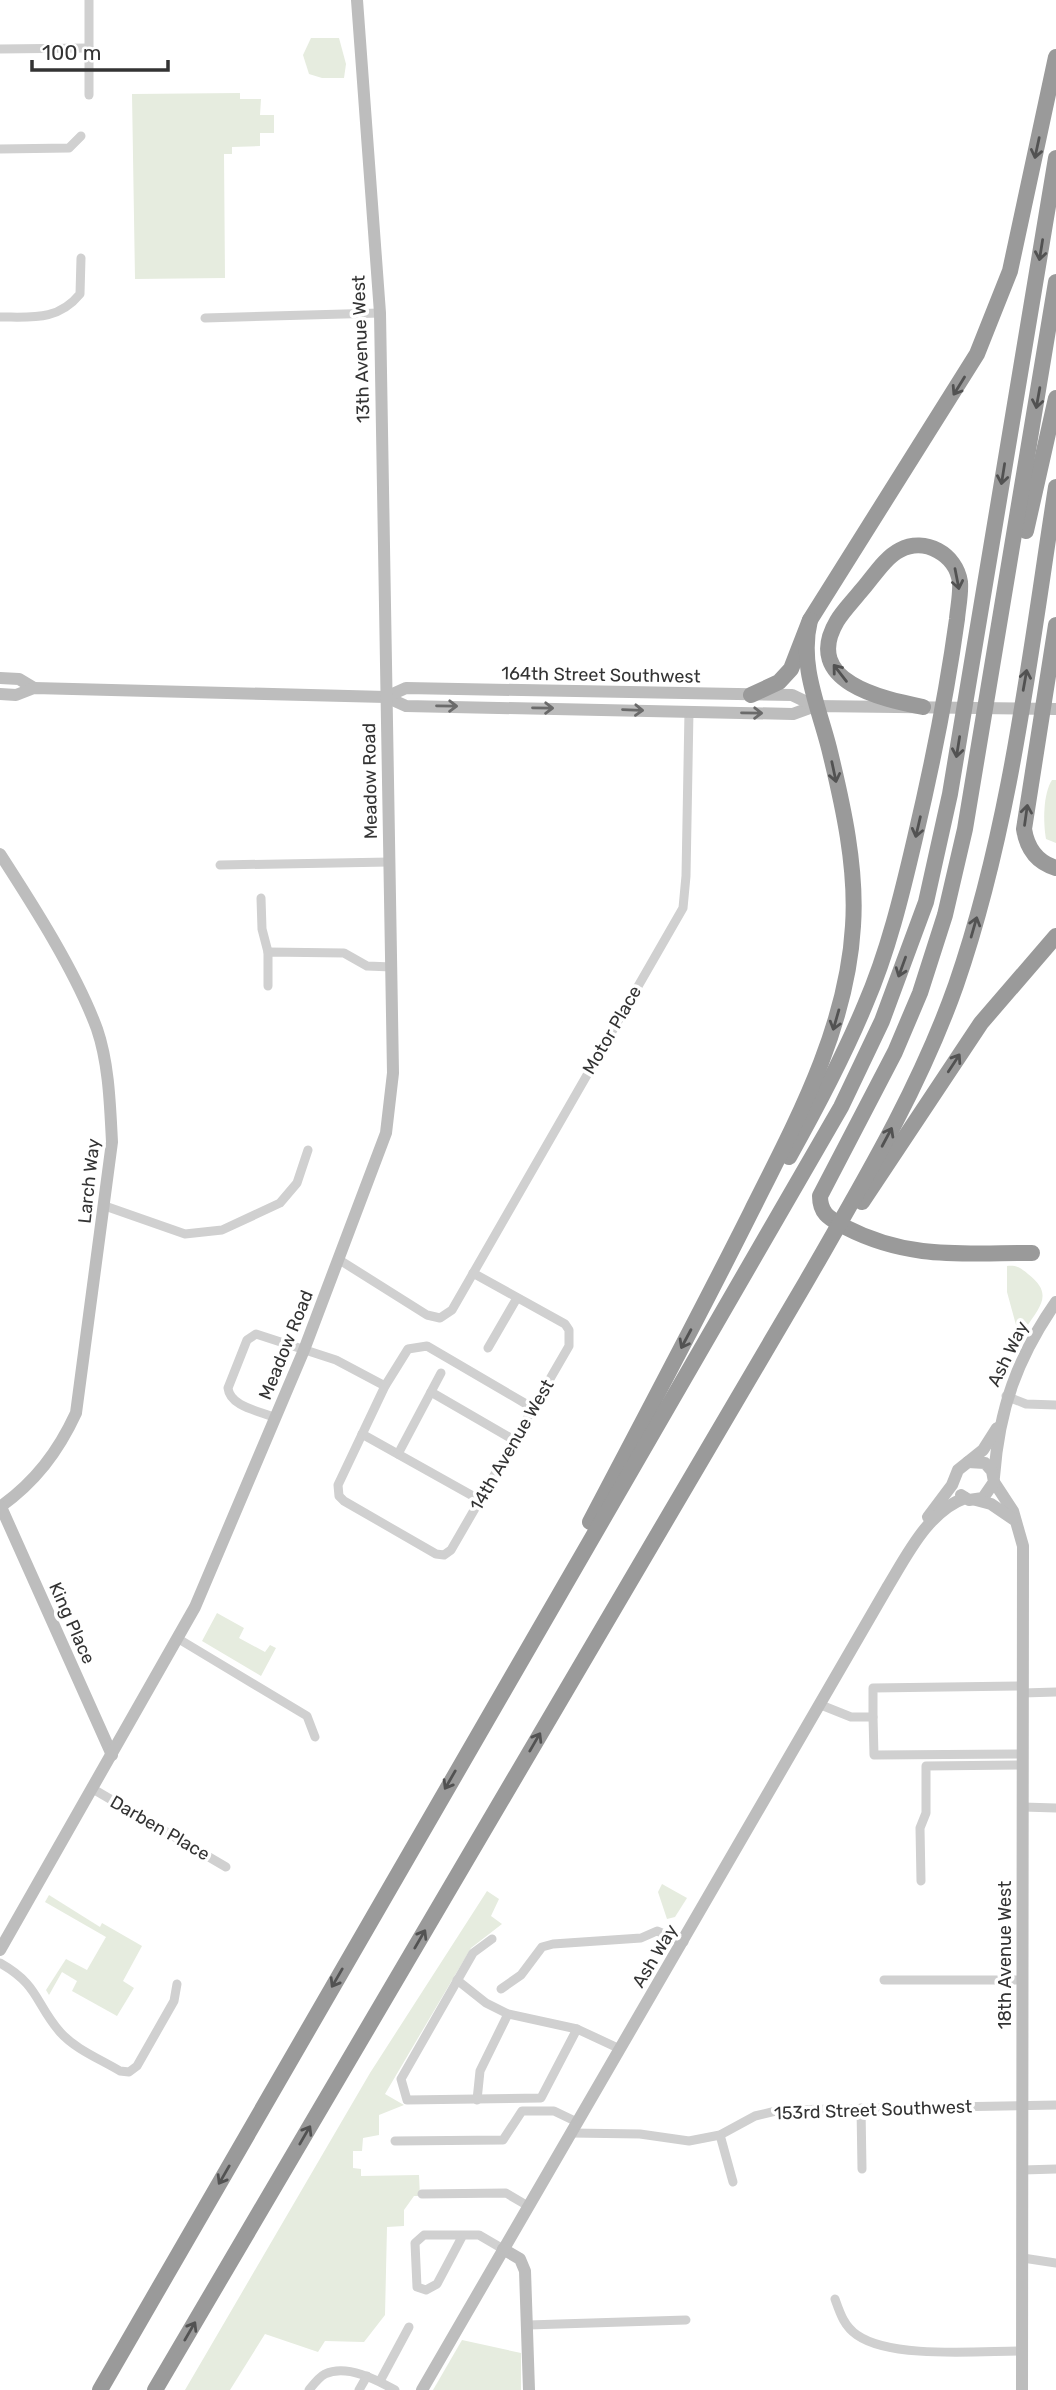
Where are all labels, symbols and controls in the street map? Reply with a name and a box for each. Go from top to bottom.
scale bar [32,28,168,72]
text: 100 m [42,40,101,65]
one-way arrow [1029,136,1043,159]
one-way arrow [1034,238,1047,260]
street label: 13th Avenue West [347,275,375,423]
one-way arrow [951,375,965,395]
one-way arrow [1031,386,1044,409]
one-way arrow [996,462,1009,485]
one-way arrow [951,567,965,590]
street label: 164th Street Southwest [501,662,701,688]
one-way arrow [833,663,848,682]
one-way arrow [1019,669,1032,692]
one-way arrow [435,699,458,713]
one-way arrow [532,701,555,714]
one-way arrow [621,703,644,717]
one-way arrow [741,706,764,720]
street label: Meadow Road [358,723,382,839]
one-way arrow [951,735,964,758]
one-way arrow [827,760,841,783]
one-way arrow [1020,804,1033,827]
one-way arrow [910,815,923,837]
one-way arrow [968,916,981,939]
one-way arrow [895,955,908,977]
street label: Motor Place [578,982,646,1078]
one-way arrow [828,1009,841,1031]
one-way arrow [948,1054,962,1074]
one-way arrow [881,1127,894,1148]
street label: Larch Way [74,1137,104,1225]
street label: Meadow Road [254,1287,318,1403]
street label: Ash Way [983,1318,1033,1390]
one-way arrow [679,1328,692,1349]
street label: 14th Avenue West [465,1375,559,1515]
street label: King Place [44,1579,100,1667]
one-way arrow [528,1733,542,1753]
one-way arrow [443,1770,457,1790]
street label: Darben Place [106,1791,214,1865]
street label: 18th Avenue West [994,1881,1016,2029]
street label: Ash Way [628,1920,682,1992]
one-way arrow [413,1929,427,1949]
one-way arrow [330,1967,344,1987]
street label: 153rd Street Southwest [774,2096,972,2124]
one-way arrow [298,2125,312,2145]
one-way arrow [217,2164,231,2184]
one-way arrow [183,2322,197,2342]

